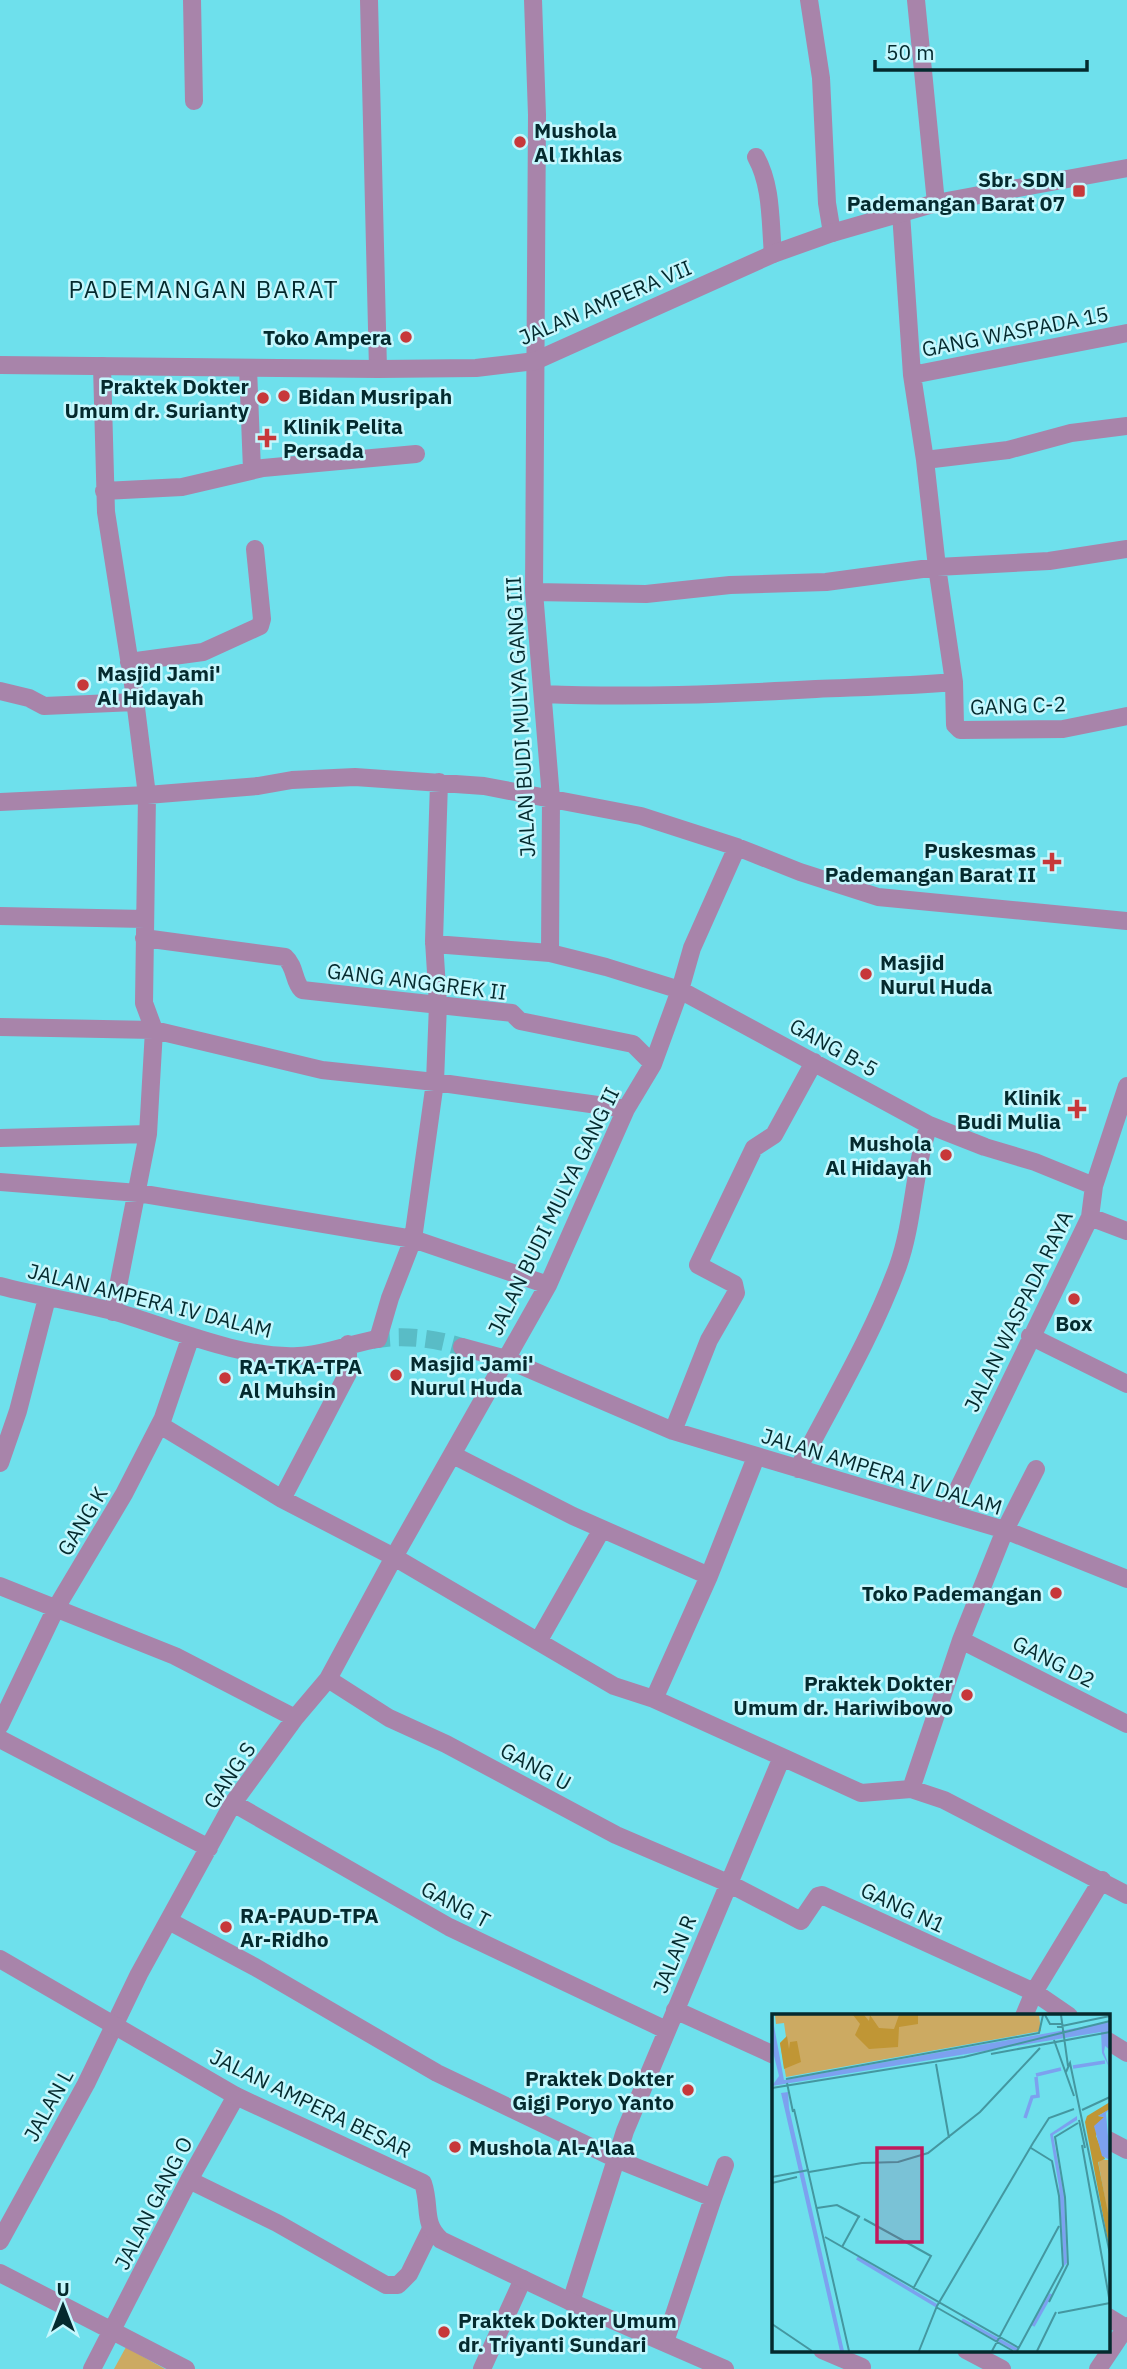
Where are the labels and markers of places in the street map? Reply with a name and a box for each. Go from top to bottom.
place label: Mushola Al Ikhlas [534,116,622,168]
marker: Mushola Al Ikhlas [512,134,528,150]
place label: Sbr. SDN Pademangan Barat 07 [847,165,1065,217]
marker: Sbr. SDN Pademangan Barat 07 [1071,183,1087,199]
place label: Toko Ampera [263,323,392,351]
marker: Toko Ampera [398,329,414,345]
place label: Praktek Dokter Umum dr. Surianty [65,372,250,424]
place label: Bidan Musripah [298,382,452,410]
marker: Bidan Musripah [276,388,292,404]
marker: Praktek Dokter Umum dr. Surianty [255,390,271,406]
place label: Klinik Pelita Persada [283,412,403,464]
marker: Klinik Pelita Persada [257,428,277,448]
place label: Masjid Jami' Al Hidayah [97,659,221,711]
marker: Masjid Jami' Al Hidayah [75,677,91,693]
place label: Puskesmas Pademangan Barat II [825,836,1036,888]
marker: Puskesmas Pademangan Barat II [1042,852,1062,872]
place label: Masjid Nurul Huda [880,948,993,1000]
marker: Masjid Nurul Huda [858,966,874,982]
place label: Klinik Budi Mulia [957,1083,1062,1135]
marker: Klinik Budi Mulia [1067,1099,1087,1119]
place label: Mushola Al Hidayah [825,1129,932,1181]
marker: Mushola Al Hidayah [938,1147,954,1163]
marker: Box [1066,1291,1082,1307]
place label: Box [1055,1309,1093,1337]
place label: Masjid Jami' Nurul Huda [410,1349,534,1401]
place label: RA-TKA-TPA Al Muhsin [239,1352,362,1404]
marker: Masjid Jami' Nurul Huda [388,1367,404,1383]
marker: RA-TKA-TPA Al Muhsin [217,1370,233,1386]
place label: Toko Pademangan [862,1579,1042,1607]
marker: Toko Pademangan [1048,1585,1064,1601]
place label: Praktek Dokter Umum dr. Hariwibowo [733,1669,954,1721]
marker: Praktek Dokter Umum dr. Hariwibowo [959,1687,975,1703]
place label: RA-PAUD-TPA Ar-Ridho [240,1901,379,1953]
marker: RA-PAUD-TPA Ar-Ridho [218,1919,234,1935]
place label: Praktek Dokter Gigi Poryo Yanto [512,2064,675,2116]
marker: Praktek Dokter Gigi Poryo Yanto [680,2082,696,2098]
place label: Mushola Al-A'laa [469,2133,635,2161]
marker: Mushola Al-A'laa [447,2139,463,2155]
place label: Praktek Dokter Umum dr. Triyanti Sundari [458,2306,677,2358]
marker: Praktek Dokter Umum dr. Triyanti Sundari [436,2324,452,2340]

